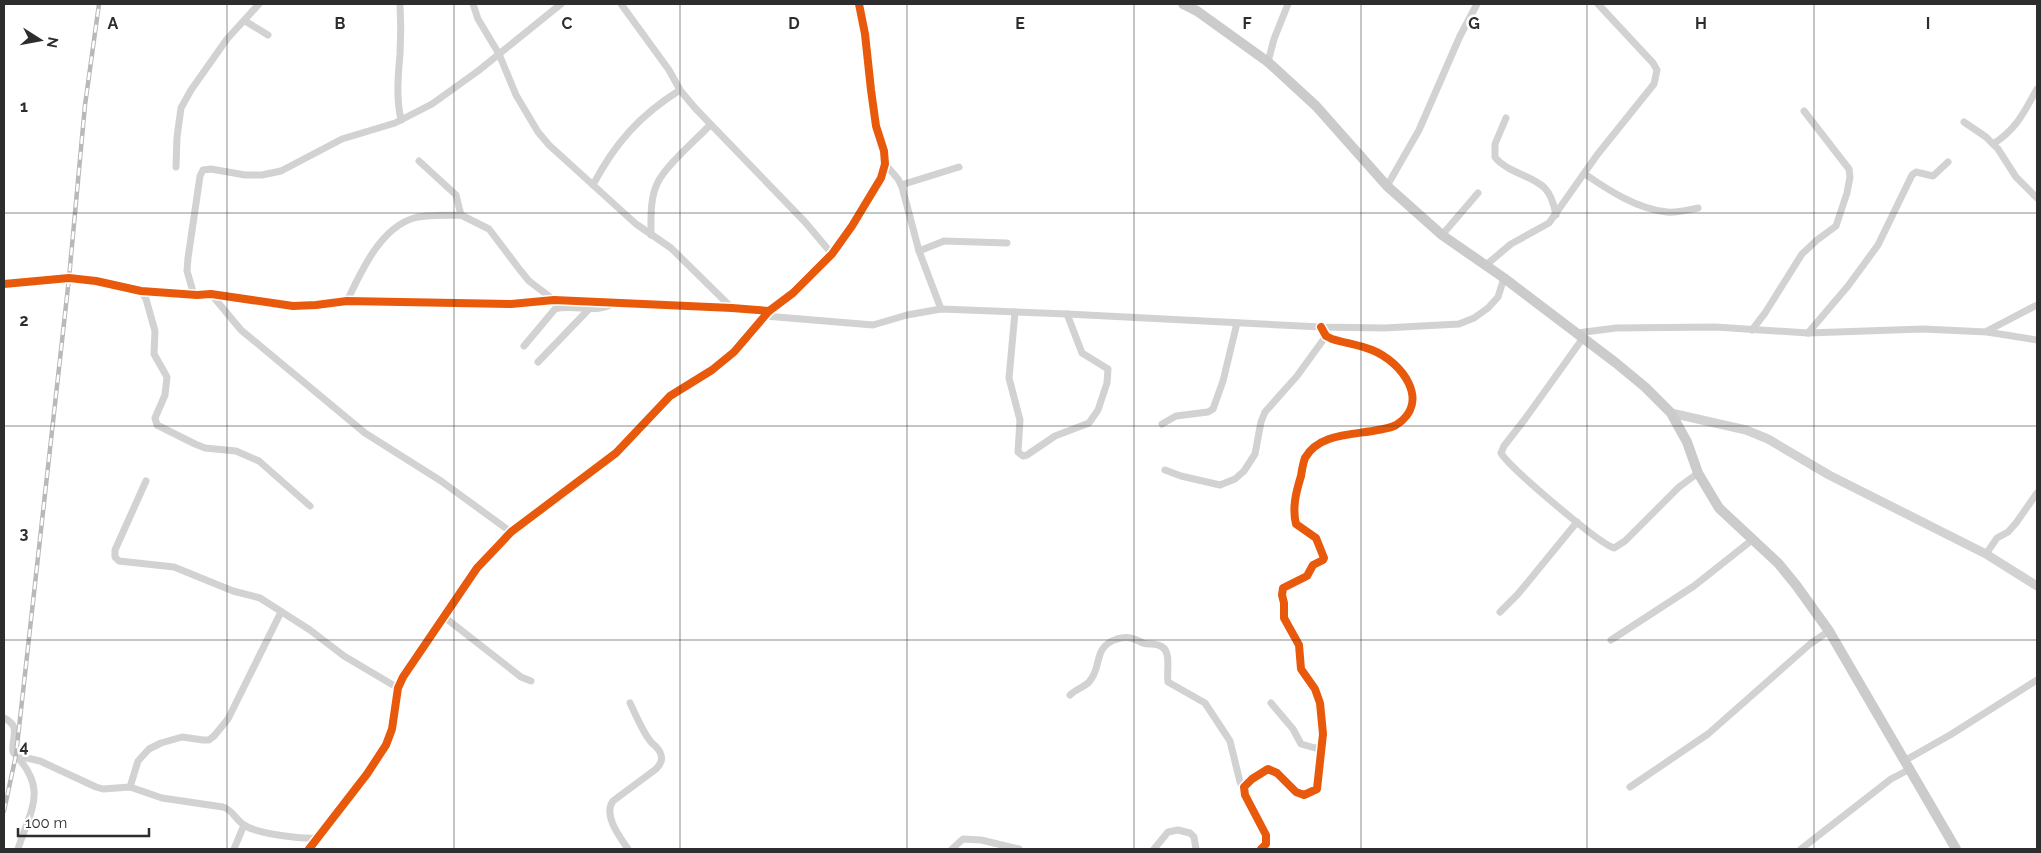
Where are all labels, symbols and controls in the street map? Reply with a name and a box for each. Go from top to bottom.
text: A [108,14,119,33]
text: B [335,14,346,33]
text: C [562,14,573,33]
text: D [788,14,800,33]
text: E [1015,14,1025,33]
text: F [1242,14,1252,33]
text: G [1468,14,1480,33]
text: H [1695,14,1707,33]
text: I [1926,14,1930,33]
north arrow [15,15,65,65]
text: N [44,36,62,49]
text: 1 [20,97,28,116]
text: 2 [19,311,29,330]
text: 3 [20,524,29,543]
text: 4 [19,737,29,756]
scale bar [18,806,149,838]
text: 100 m [25,814,67,832]

